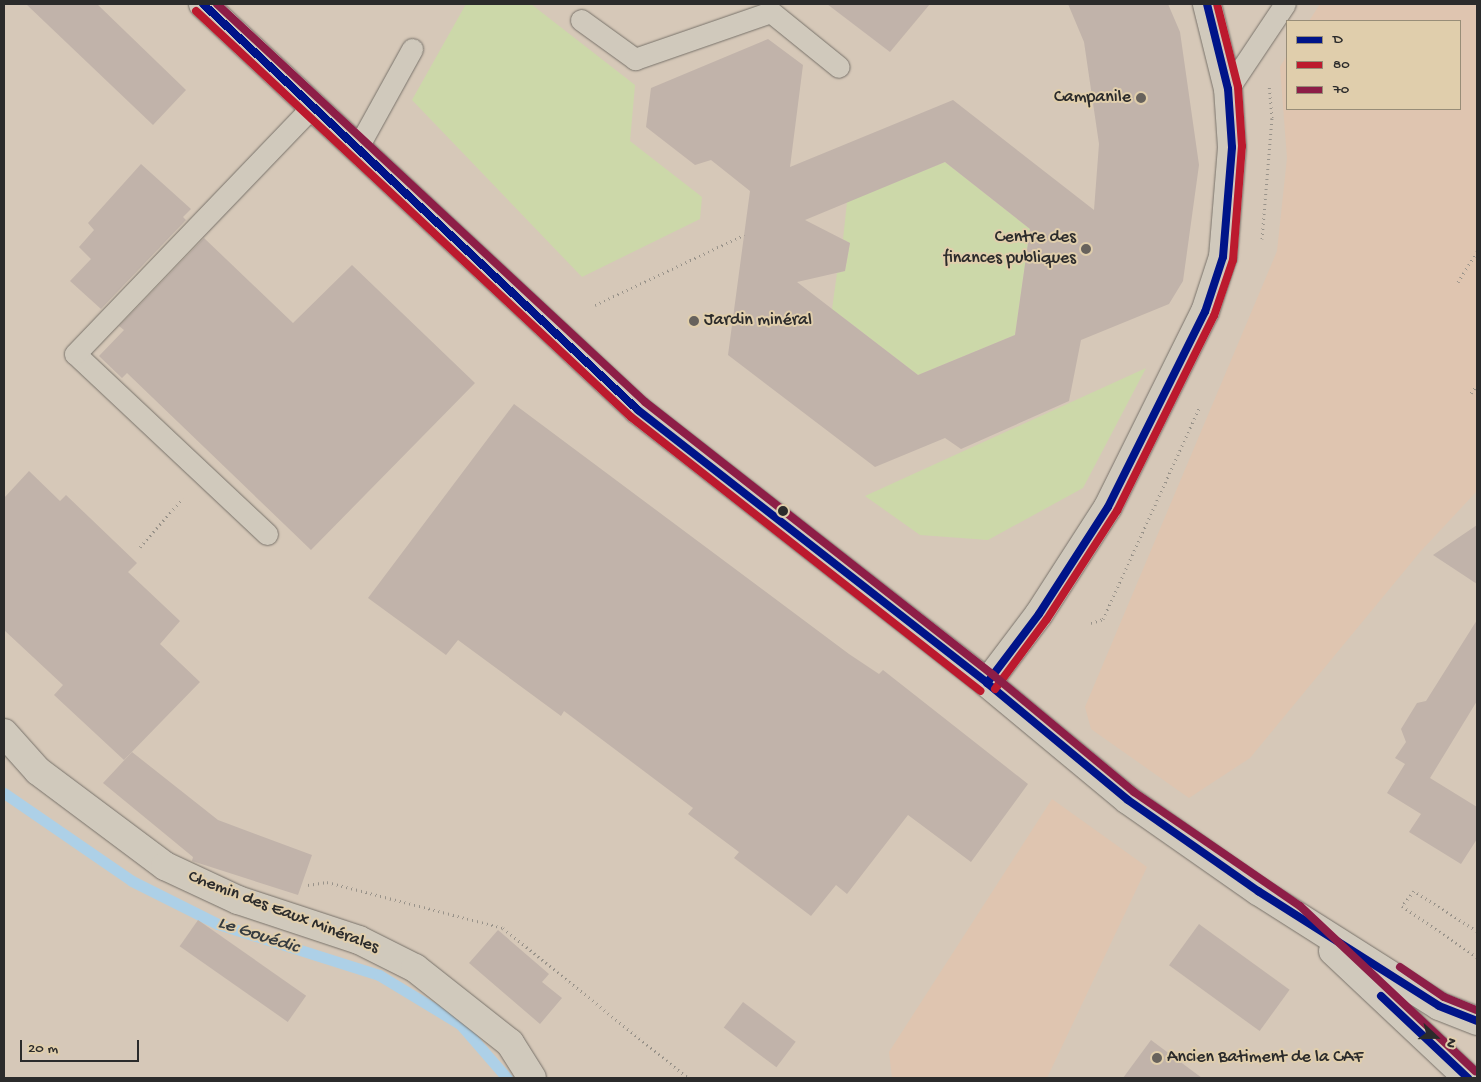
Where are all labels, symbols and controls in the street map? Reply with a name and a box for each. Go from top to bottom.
legend [1286,20,1461,110]
text: D [1333,31,1343,49]
text: 80 [1333,56,1350,74]
text: 70 [1333,81,1349,99]
place label: Campanile [1054,87,1131,109]
marker: Campanile [1135,92,1147,104]
place label: Centre des finances publiques [943,228,1076,270]
marker: Centre des finances publiques [1080,243,1092,255]
place label: Jardin minéral [704,310,812,332]
marker: Jardin minéral [688,315,700,327]
unlabelled marker [778,506,788,516]
street label: Chemin des Eaux Minérales [184,867,382,959]
water label: Le Gouédic [215,912,301,960]
north arrow [1411,1012,1461,1062]
scale bar [22,1030,141,1062]
text: N [1441,1035,1460,1050]
text: 20 m [28,1040,58,1058]
place label: Ancien Batiment de la CAF [1167,1047,1363,1069]
marker: Ancien Batiment de la CAF [1151,1052,1163,1064]

